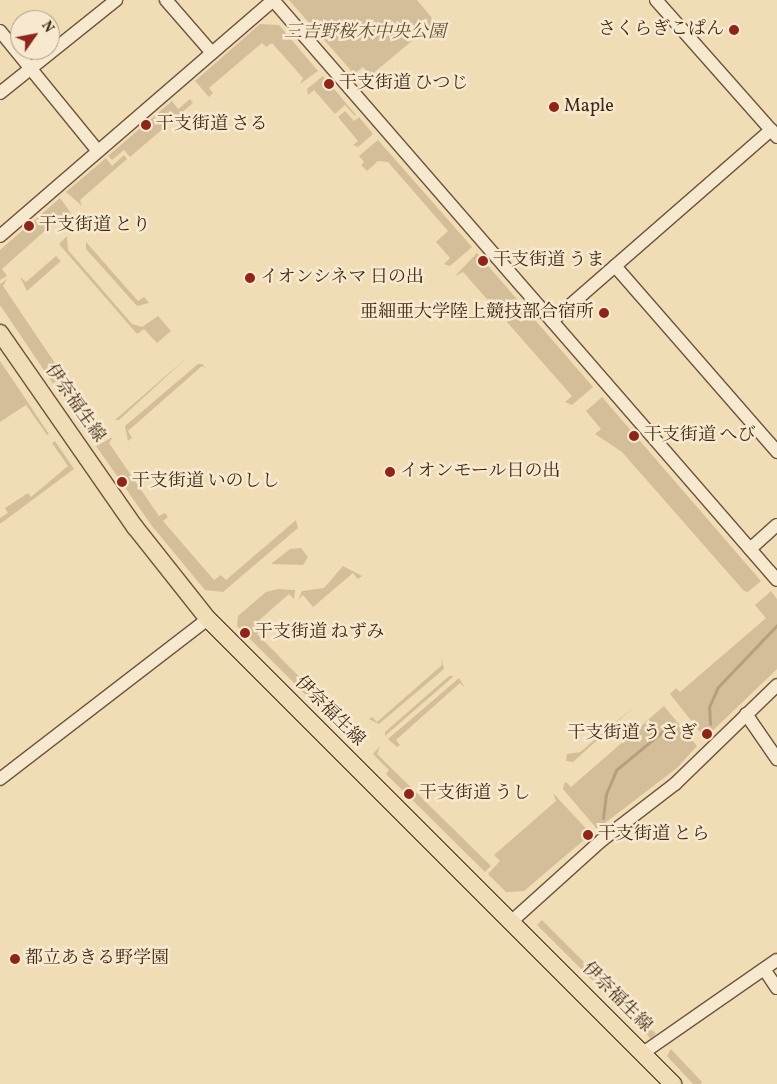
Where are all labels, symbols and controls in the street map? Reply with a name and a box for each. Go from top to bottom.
north arrow [10,10,60,60]
text: N [36,18,58,37]
place label: さくらぎこぱん [598,19,724,41]
park label: 三吉野桜木中央公園 [284,22,446,44]
marker: さくらぎこぱん [728,24,740,36]
place label: 干支街道 ひつじ [339,73,469,95]
marker: 干支街道 ひつじ [323,78,335,90]
place label: Maple [564,96,614,118]
marker: Maple [548,101,560,113]
place label: 干支街道 さる [156,114,268,136]
marker: 干支街道 さる [140,119,152,131]
place label: 干支街道 とり [39,215,151,237]
marker: 干支街道 とり [23,220,35,232]
place label: 干支街道 うま [493,250,605,272]
marker: 干支街道 うま [477,255,489,267]
place label: イオンシネマ 日の出 [260,267,426,289]
marker: イオンシネマ 日の出 [244,272,256,284]
place label: 亜細亜大学陸上競技部合宿所 [360,302,594,324]
marker: 亜細亜大学陸上競技部合宿所 [598,307,610,319]
street label: 伊奈福生線 [39,361,109,447]
place label: 干支街道 へび [644,425,756,447]
marker: 干支街道 へび [628,430,640,442]
place label: イオンモール日の出 [400,461,561,483]
marker: イオンモール日の出 [384,466,396,478]
place label: 干支街道 いのしし [132,471,280,493]
marker: 干支街道 いのしし [116,476,128,488]
place label: 干支街道 ねずみ [255,622,385,644]
marker: 干支街道 ねずみ [239,627,251,639]
street label: 伊奈福生線 [290,673,368,751]
place label: 干支街道 うさぎ [567,723,697,745]
marker: 干支街道 うさぎ [701,728,713,740]
place label: 干支街道 うし [419,783,531,805]
marker: 干支街道 うし [403,788,415,800]
place label: 干支街道 とら [598,824,710,846]
marker: 干支街道 とら [582,829,594,841]
place label: 都立あきる野学園 [25,948,169,970]
marker: 都立あきる野学園 [9,953,21,965]
street label: 伊奈福生線 [577,959,655,1037]

